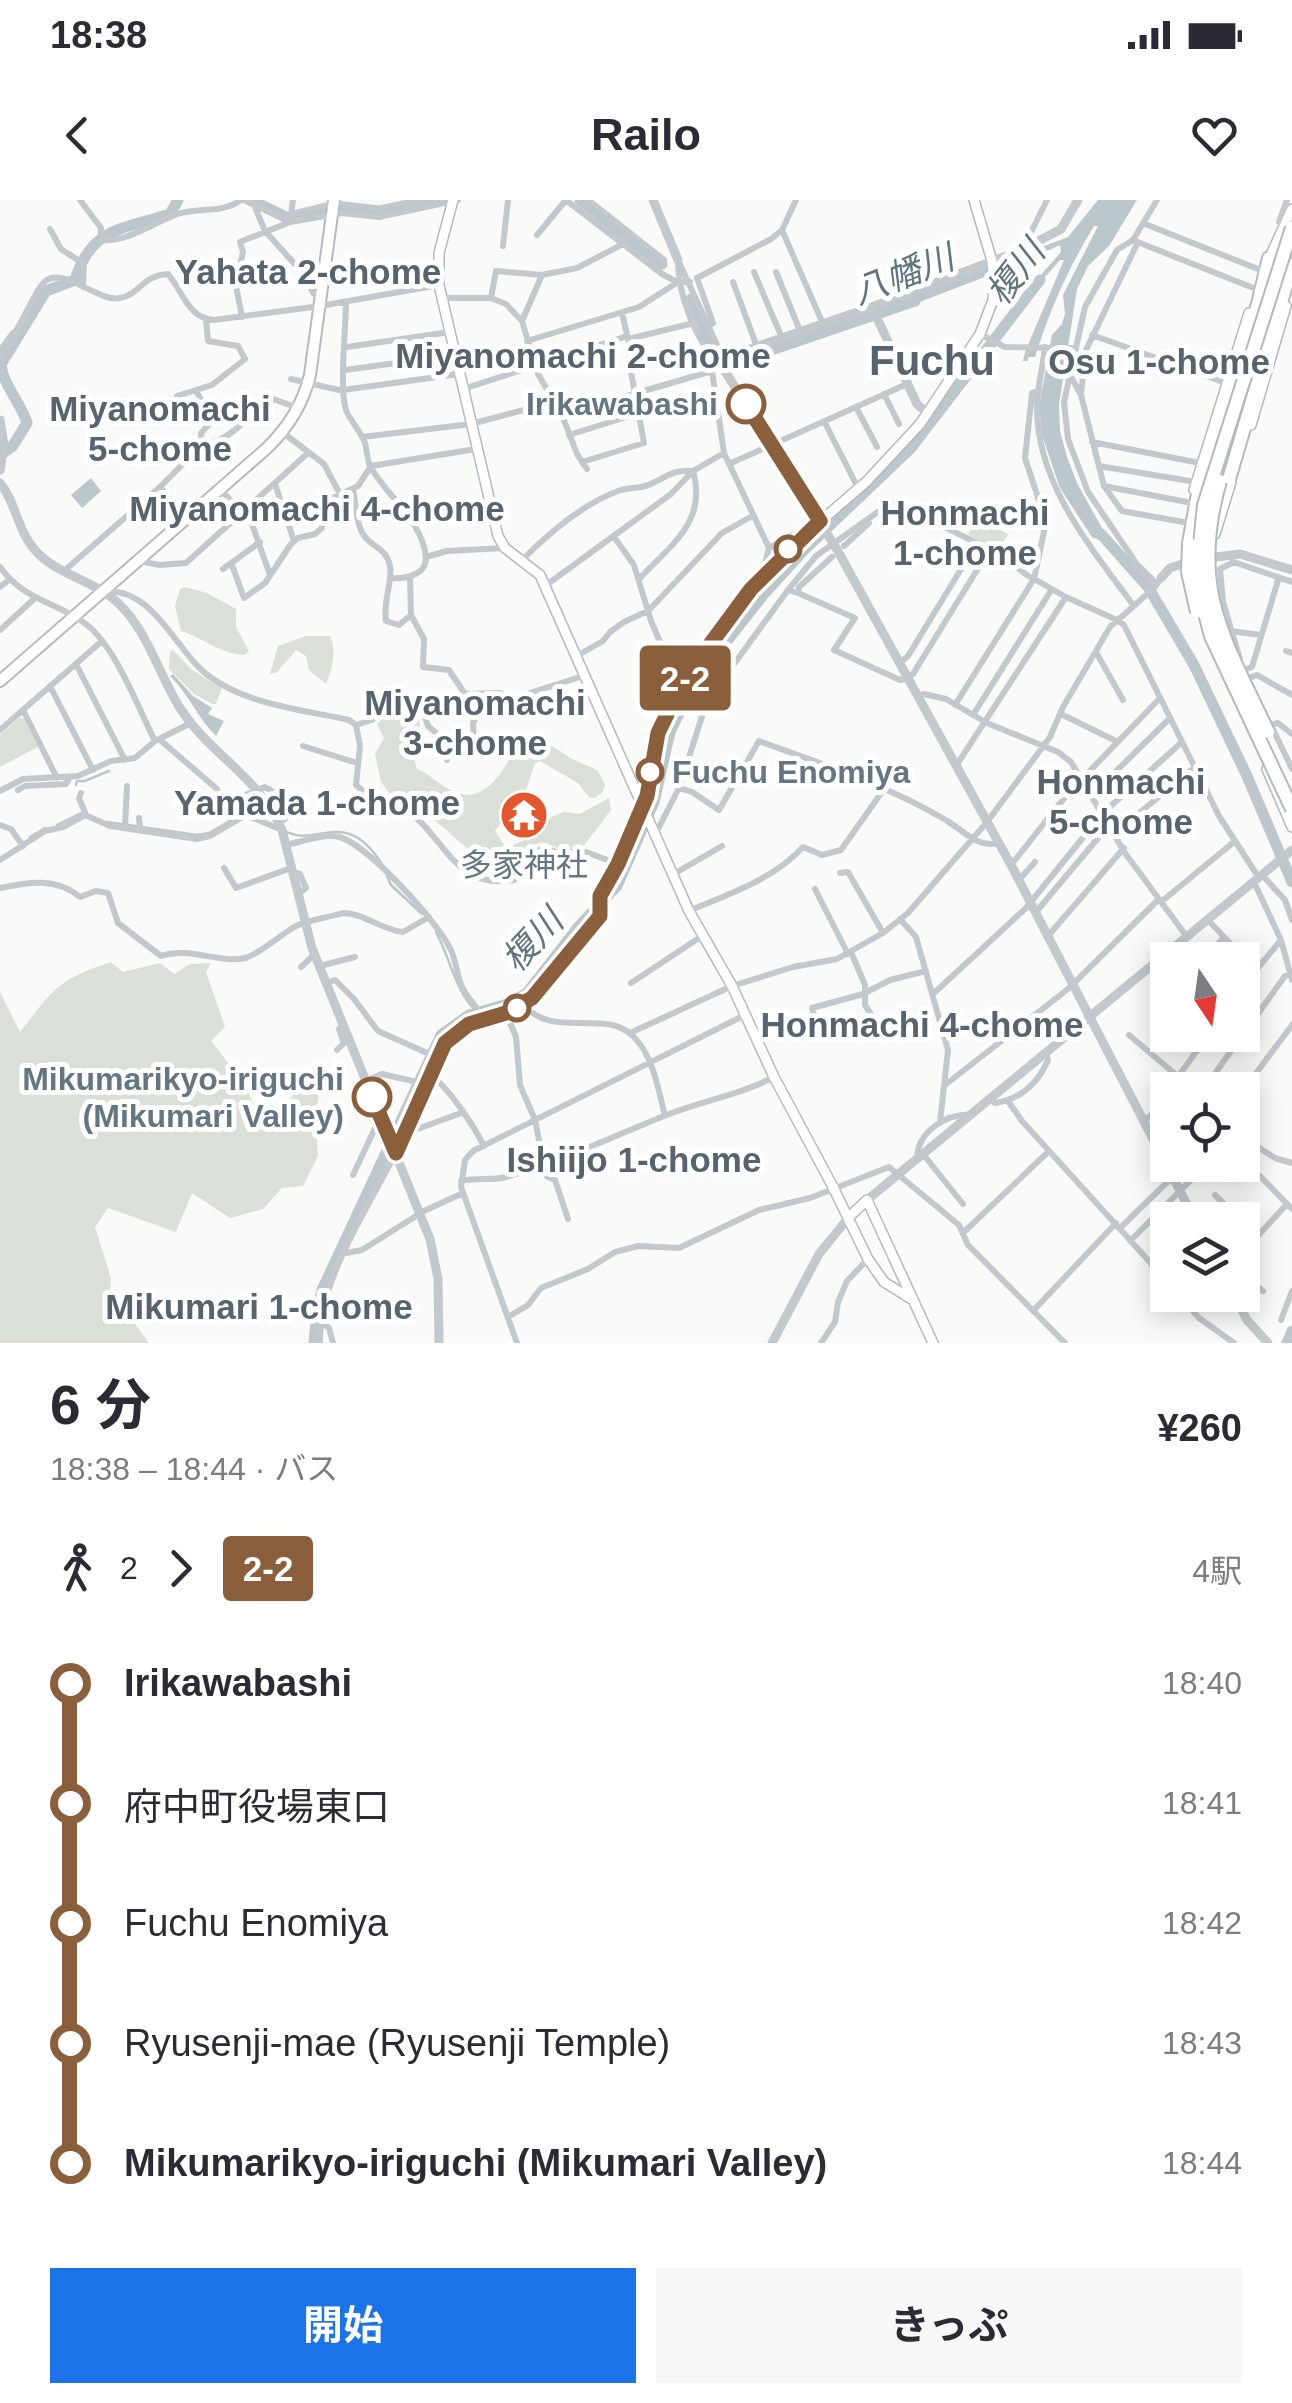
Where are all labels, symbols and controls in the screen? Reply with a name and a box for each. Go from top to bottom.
text: 18:38 [50,14,147,56]
icon: back [50,108,105,163]
icon: heart [1187,108,1242,163]
text: Railo [591,109,701,160]
water label: 榎川 [978,229,1054,312]
water label: 八幡川 [847,236,963,311]
district label: Yahata 2-chome [175,252,441,291]
district label: Miyanomachi 2-chome [395,336,771,375]
district label: Fuchu [869,337,995,384]
district label: Osu 1-chome [1048,342,1270,381]
marker: Irikawabashi [727,385,765,423]
place label: Irikawabashi [526,386,718,422]
district label: Miyanomachi 5-chome [49,389,271,468]
district label: Miyanomachi 4-chome [129,489,505,528]
district label: Honmachi 1-chome [880,493,1050,572]
unlabelled marker [775,536,801,562]
line badge: 2-2 [628,646,742,710]
text: 2-2 [660,659,710,698]
district label: Miyanomachi 3-chome [364,683,586,762]
place label: Fuchu Enomiya [672,754,910,790]
marker: Fuchu Enomiya [637,759,663,785]
district label: Honmachi 5-chome [1036,762,1206,841]
district label: Yamada 1-chome [174,783,460,822]
temple icon: 多家神社 [498,789,550,841]
place label: 多家神社 [460,847,588,883]
water label: 榎川 [494,898,573,979]
north arrow [1150,942,1260,1052]
map controls [1150,942,1260,1312]
unlabelled marker [504,995,530,1021]
district label: Honmachi 4-chome [761,1005,1083,1044]
place label: Mikumarikyo-iriguchi (Mikumari Valley) [22,1061,344,1134]
button: locate [1150,1072,1260,1182]
marker: Mikumarikyo-iriguchi (Mikumari Valley) [353,1078,391,1116]
district label: Ishiijo 1-chome [507,1140,761,1179]
button: layers [1150,1202,1260,1312]
district label: Mikumari 1-chome [105,1287,413,1326]
text: 6 分 [50,1374,151,1436]
text: ¥260 [1157,1407,1242,1449]
text: 18:38 – 18:44 · バス [50,1451,338,1487]
icon: walk [50,1541,105,1596]
icon: forward [153,1541,208,1596]
text: 2-2 [243,1549,293,1588]
text: 2 [120,1550,138,1586]
text: 4駅 [1192,1553,1242,1589]
text: Irikawabashi [124,1662,352,1704]
text: 18:40 [1162,1665,1242,1701]
text: 18:41 [1162,1785,1242,1821]
text: 府中町役場東口 [124,1786,390,1828]
text: Fuchu Enomiya [124,1902,388,1944]
text: 18:42 [1162,1905,1242,1941]
text: Ryusenji-mae (Ryusenji Temple) [124,2022,670,2064]
text: 18:43 [1162,2025,1242,2061]
text: Mikumarikyo-iriguchi (Mikumari Valley) [124,2142,827,2184]
text: 18:44 [1162,2145,1242,2181]
button: 開始 [50,2268,636,2383]
button: きっぷ [656,2268,1242,2383]

